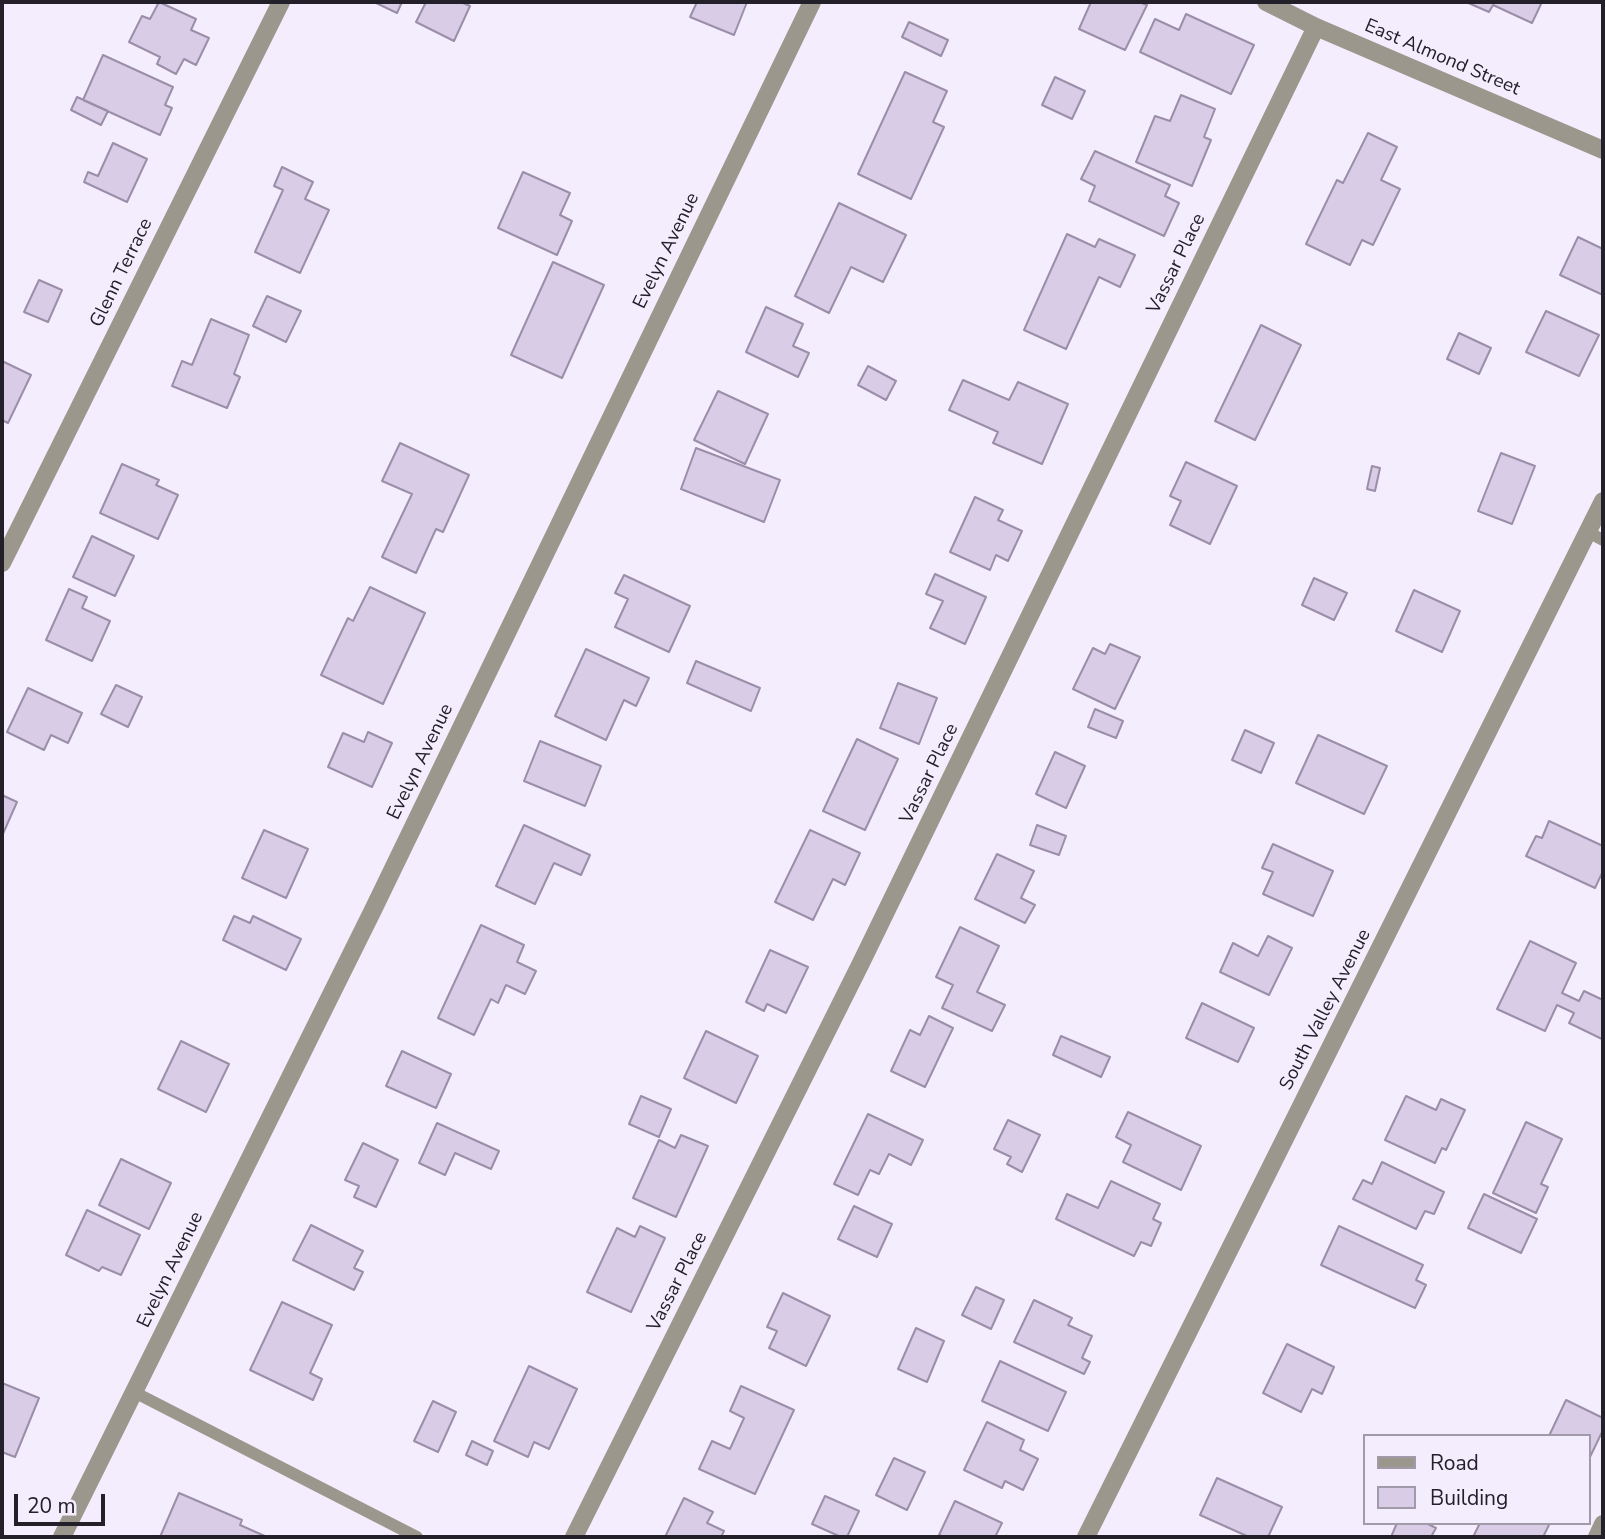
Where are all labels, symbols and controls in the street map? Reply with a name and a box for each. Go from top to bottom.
street label: East Almond Street [1361,15,1523,101]
street label: Evelyn Avenue [629,189,705,313]
street label: Vassar Place [1143,210,1211,318]
street label: Glenn Terrace [86,215,158,331]
street label: Evelyn Avenue [383,700,459,824]
street label: Vassar Place [896,720,964,828]
street label: South Valley Avenue [1275,926,1377,1094]
street label: Evelyn Avenue [133,1208,209,1332]
street label: Vassar Place [643,1228,713,1336]
legend [1364,1434,1591,1525]
text: Road [1430,1449,1479,1477]
scale bar [18,1480,108,1524]
text: Building [1430,1484,1508,1512]
text: 20 m [27,1492,76,1520]

